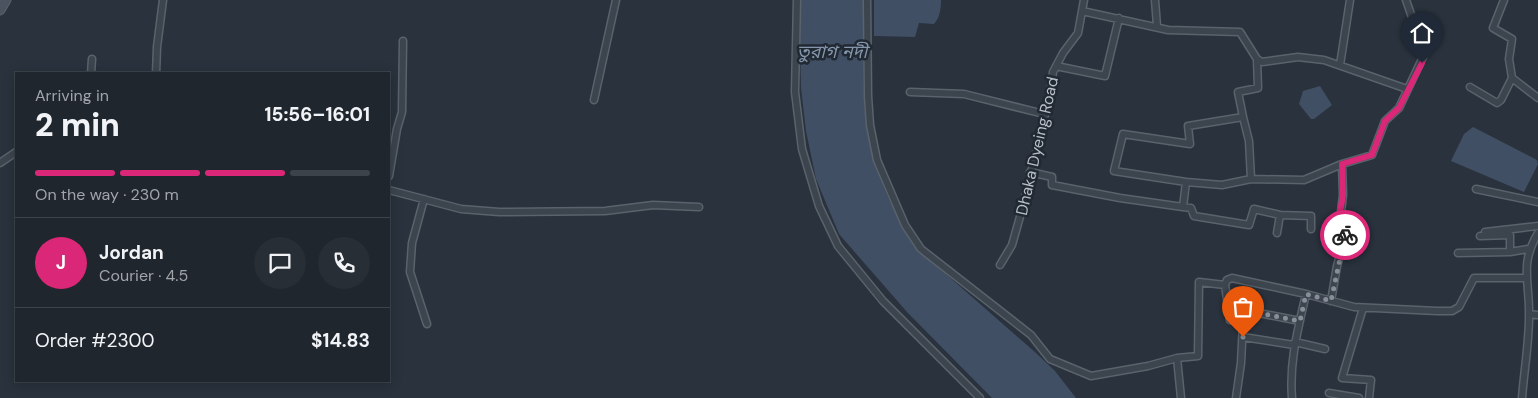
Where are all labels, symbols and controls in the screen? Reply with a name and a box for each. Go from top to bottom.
pin [1401,12,1443,63]
icon: home [1408,19,1436,47]
water label: তুরাগ নদী [797,40,870,64]
street label: Dhaka Dyeing Road [1011,75,1063,217]
text: Arriving in [35,85,109,106]
text: 15:56–16:01 [265,102,370,127]
text: 2 min [35,104,120,146]
text: On the way · 230 m [35,184,179,205]
courier [1320,210,1370,260]
icon: bike [1331,221,1359,249]
button: chat [254,237,306,289]
button: phone [318,237,370,289]
text: Jordan [99,240,164,265]
text: J [56,250,66,275]
text: Courier · 4.5 [99,265,188,286]
pin [1222,286,1264,337]
icon: bag [1229,293,1257,321]
text: Order #2300 [35,328,155,353]
text: $14.83 [311,328,370,353]

